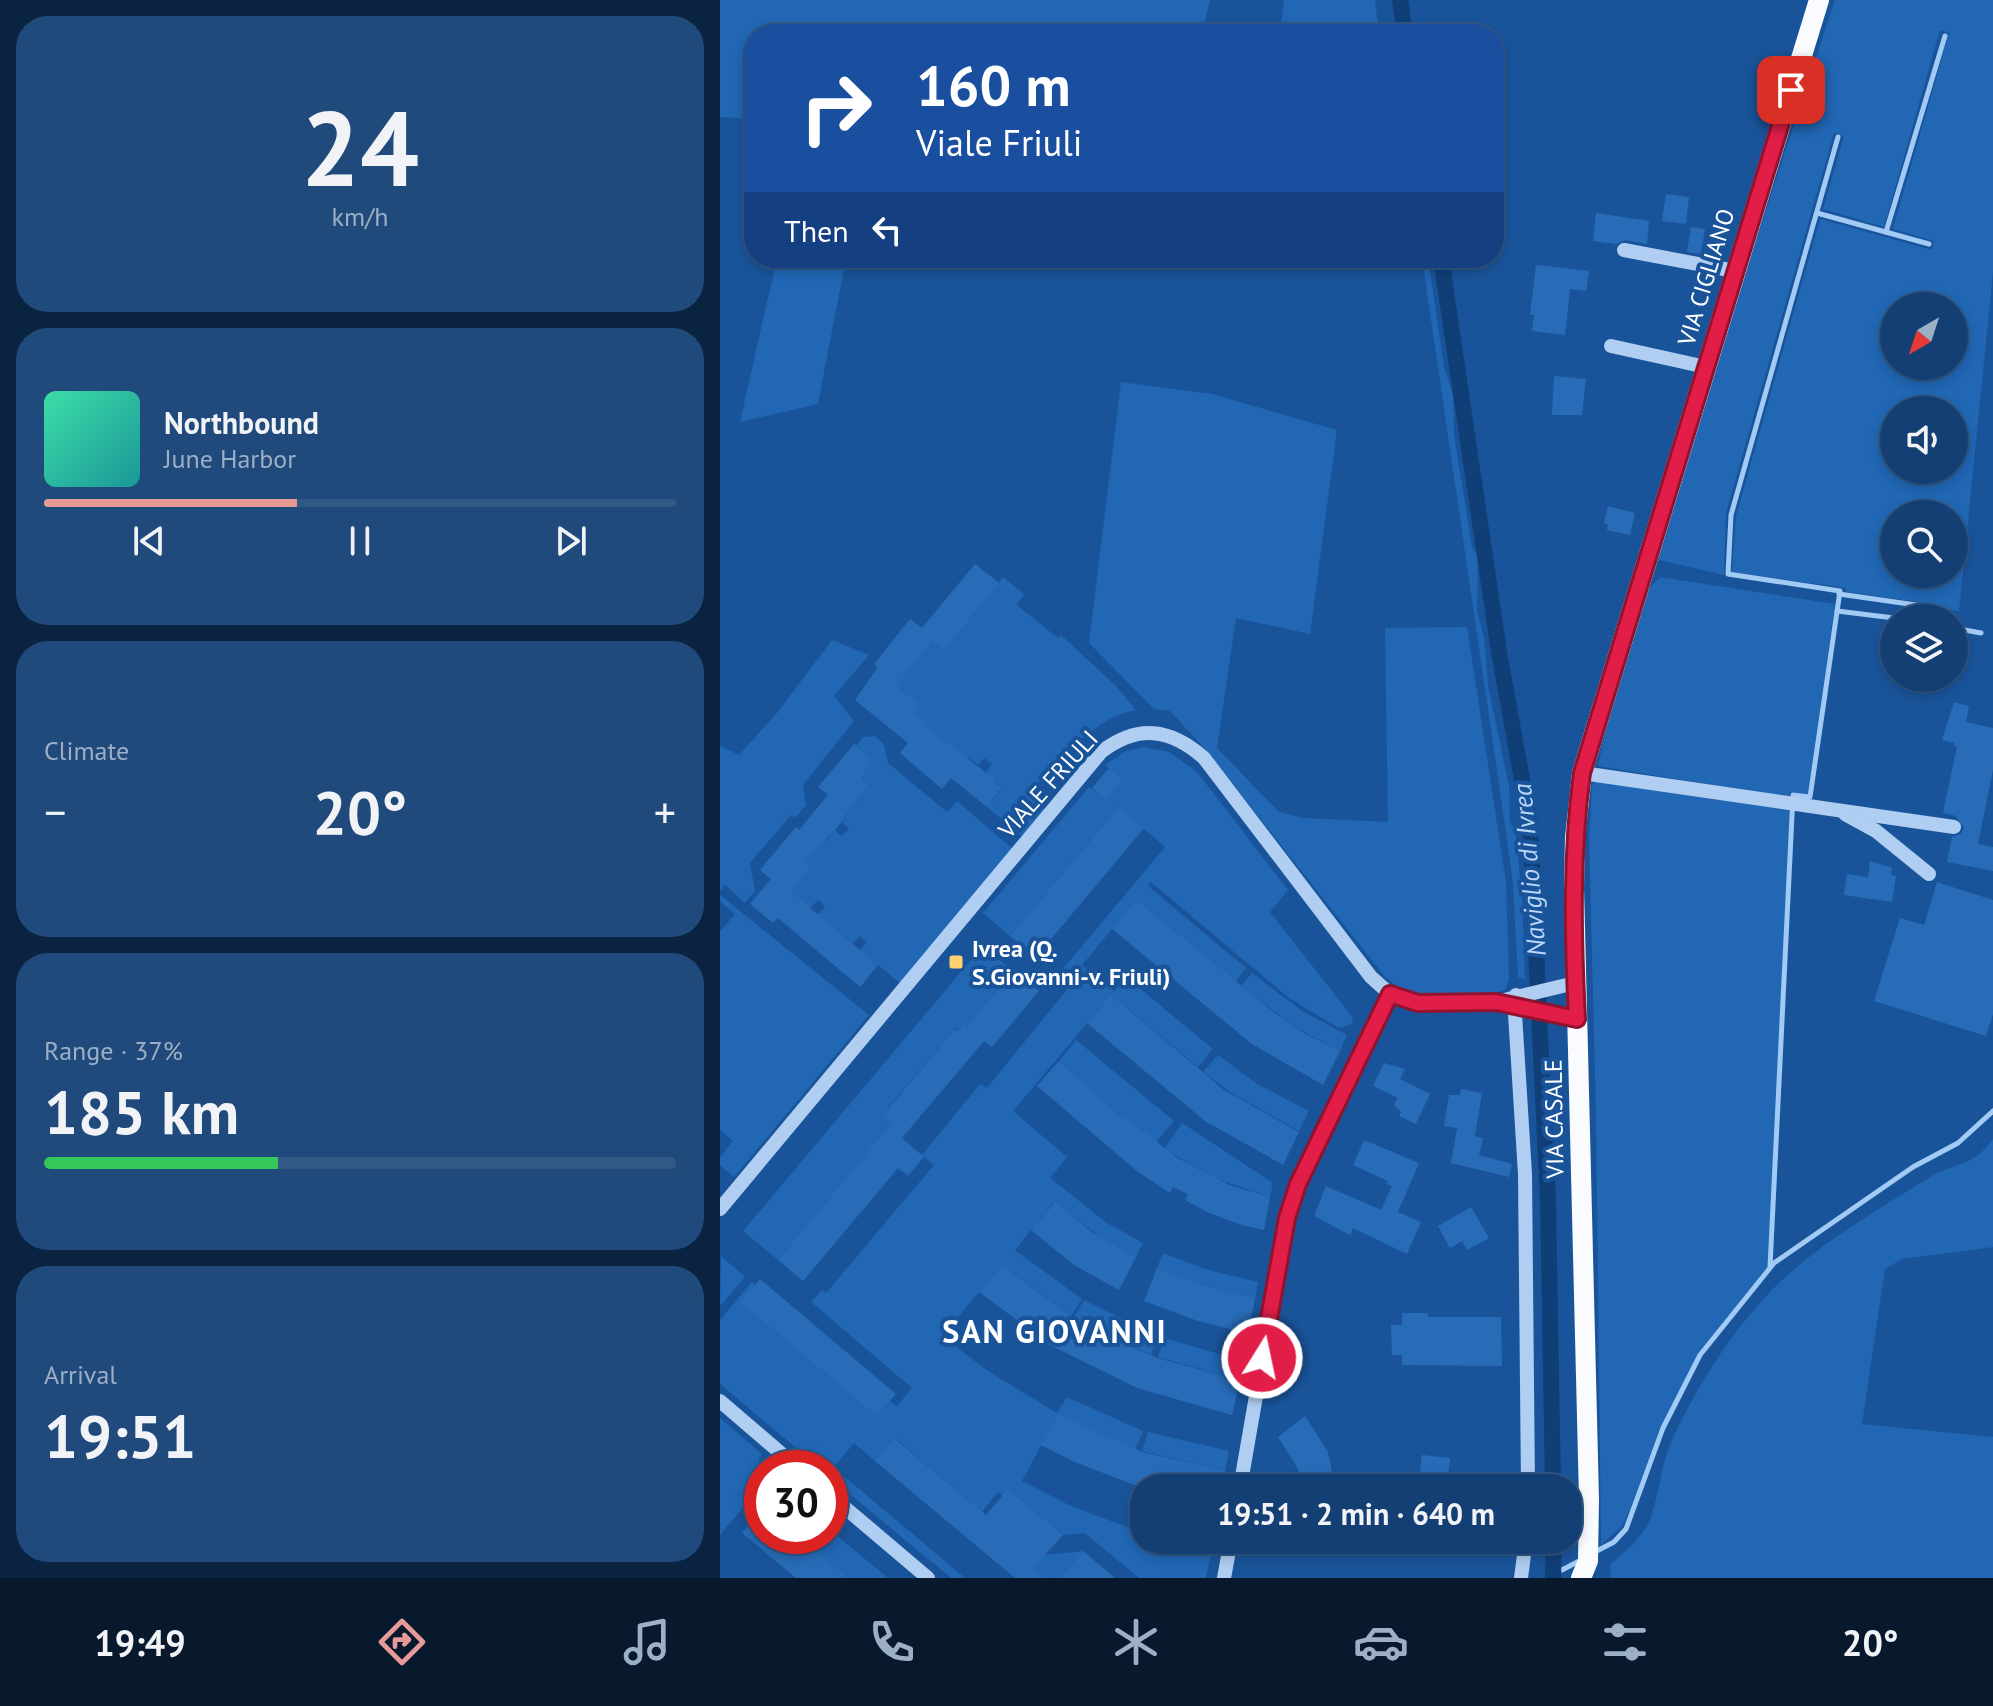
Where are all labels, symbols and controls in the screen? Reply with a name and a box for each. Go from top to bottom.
text: 160 m [916,49,1071,121]
icon: right [784,56,888,160]
pin [1757,56,1825,124]
icon: arrive [1769,68,1813,112]
text: 24 [301,80,419,215]
text: Viale Friuli [916,119,1082,166]
text: km/h [332,200,389,233]
street label: VIA CIGLIANO [1670,205,1742,350]
icon: left [865,208,909,252]
text: Then [784,211,849,250]
north arrow [1880,292,1968,380]
map controls [1880,292,1968,692]
button: sound [1880,396,1968,484]
text: Northbound [164,403,319,442]
text: June Harbor [164,442,296,475]
button: search [1880,500,1968,588]
icon: previous [127,519,171,563]
icon: pause [338,519,382,563]
icon: next [549,519,593,563]
button: layers [1880,604,1968,692]
street label: VIALE FRIULI [991,723,1105,845]
text: Climate [44,734,129,767]
text: 20° [313,773,407,851]
water label: Naviglio di Ivrea [1505,782,1553,958]
text: − [44,783,66,840]
text: + [654,783,676,840]
place label: Ivrea (Q. S.Giovanni-v. Friuli) [972,933,1170,992]
marker: Ivrea (Q. S.Giovanni-v. Friuli) [947,953,965,971]
text: Range · 37% [44,1034,183,1067]
street label: VIA CASALE [1537,1059,1571,1180]
text: 185 km [44,1073,239,1151]
district label: SAN GIOVANNI [942,1310,1168,1352]
position arrow [1220,1316,1304,1400]
text: Arrival [44,1358,117,1391]
text: 19:51 [44,1397,196,1475]
speed limit sign: 30 [744,1450,848,1554]
text: 19:51 · 2 min · 640 m [1217,1494,1495,1533]
icon: directions [374,1614,430,1670]
icon: music [619,1614,675,1670]
icon: phone [864,1614,920,1670]
icon: climate [1108,1614,1164,1670]
icon: car [1353,1614,1409,1670]
icon: filters [1597,1614,1653,1670]
text: 19:49 [94,1619,186,1666]
text: 20° [1842,1619,1899,1666]

